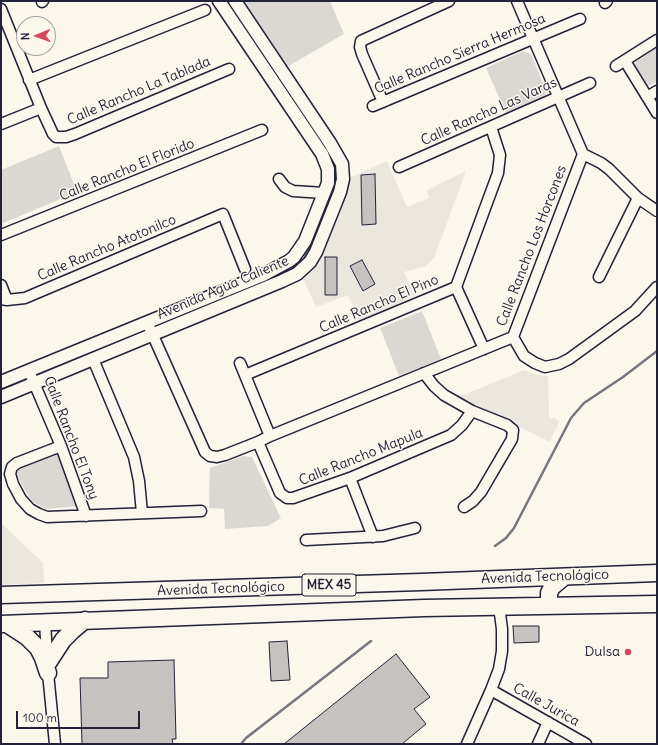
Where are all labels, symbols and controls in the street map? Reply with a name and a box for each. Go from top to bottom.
street label: Calle Rancho Sierra Hermosa [372,10,548,98]
north arrow [16,16,56,56]
text: N [18,32,32,40]
street label: Calle Rancho La Tablada [65,53,213,129]
street label: Calle Rancho Las Varas [418,74,560,150]
street label: Calle Rancho El Florido [57,135,197,205]
street label: Calle Rancho Los Horcones [494,163,570,329]
street label: Calle Rancho Atotonilco [35,211,179,285]
street label: Avenida Agua Caliente [155,253,291,323]
street label: Calle Rancho El Pino [317,271,441,337]
street label: Calle Rancho El Tony [40,374,102,502]
street label: Calle Rancho Mapula [297,424,425,490]
street label: Avenida Tecnológico [481,566,609,588]
road number: MEX 45 [302,574,356,596]
street label: Avenida Tecnológico [157,578,285,600]
place label: Dulsa [584,644,620,660]
marker: Dulsa [623,647,633,657]
street label: Calle Jurica [510,680,582,730]
scale bar [18,703,142,729]
text: 100 m [23,710,57,725]

